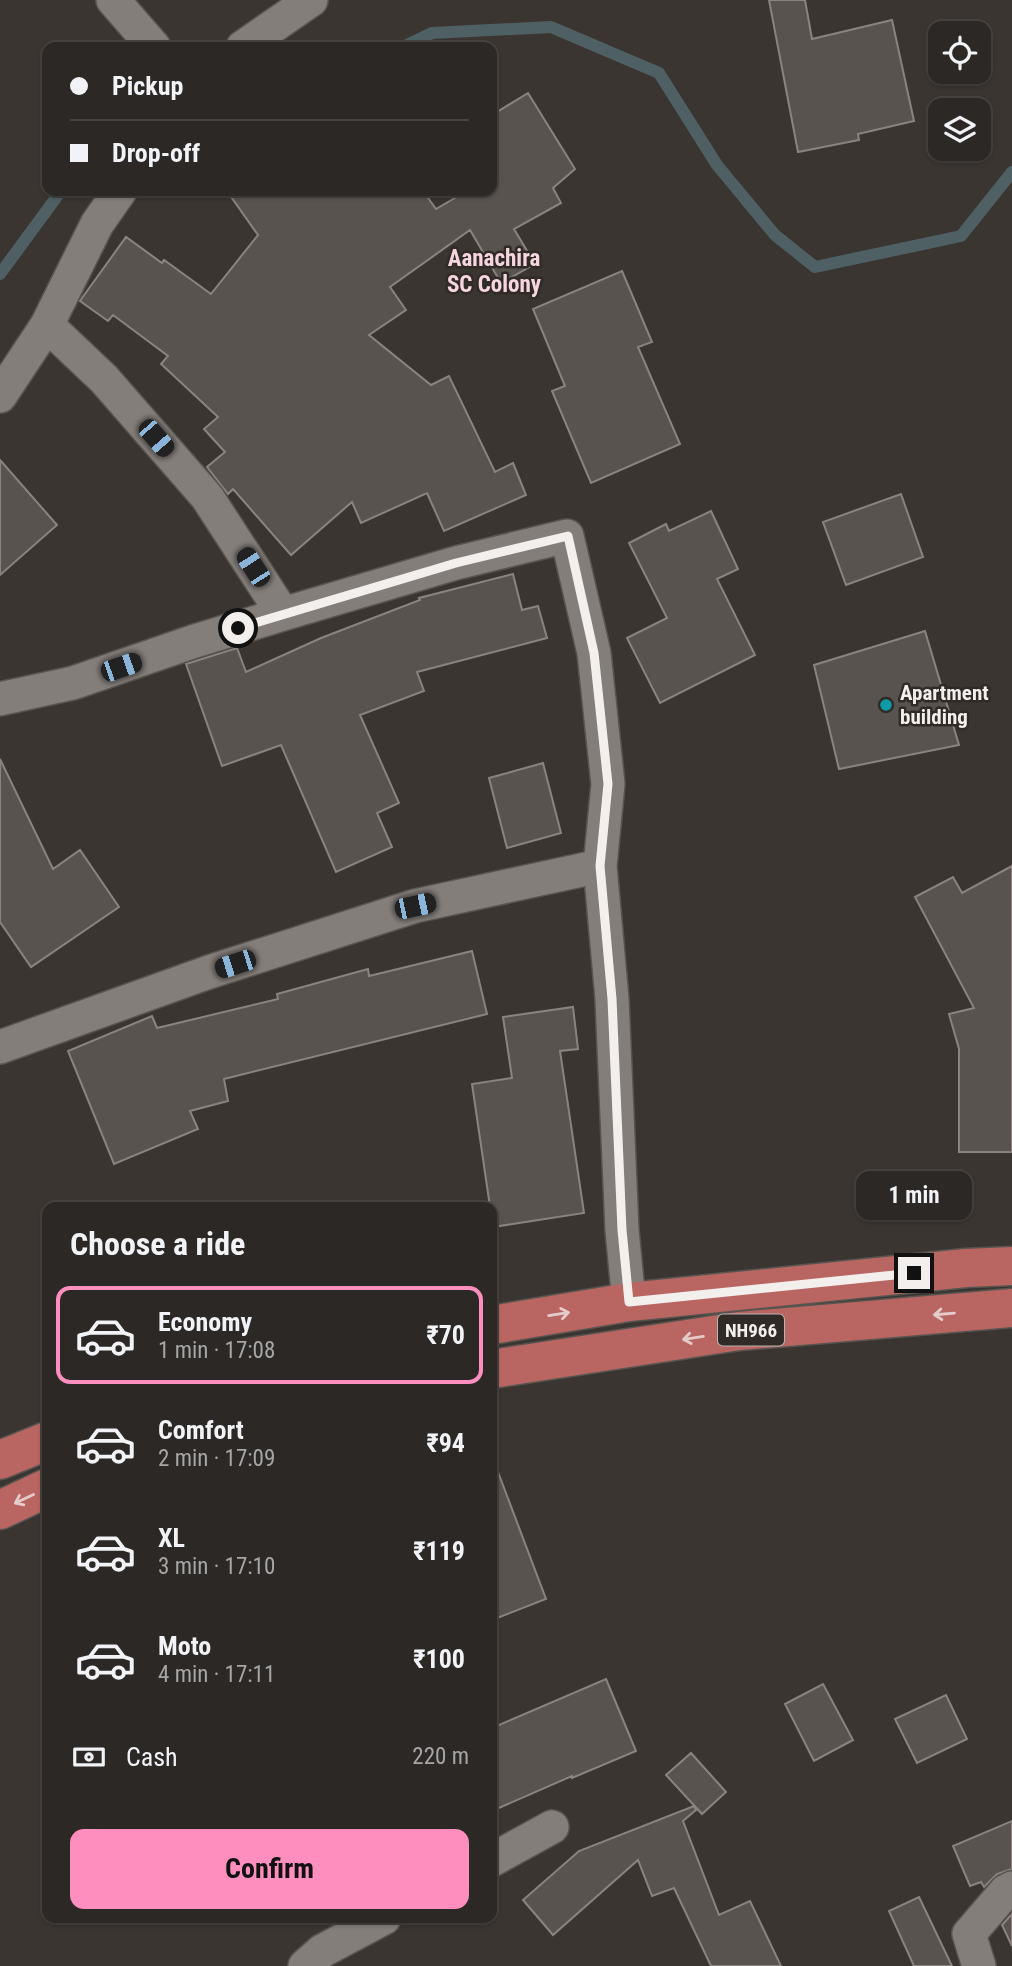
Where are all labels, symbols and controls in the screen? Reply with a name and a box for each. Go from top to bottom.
map controls [928,21,991,161]
button: locate [928,21,991,84]
text: Pickup [112,71,183,101]
button: layers [928,98,991,161]
text: Drop-off [112,138,200,168]
district label: Aanachira SC Colony [447,245,542,298]
car [135,415,178,461]
car [233,544,274,590]
route start [222,612,254,644]
car [98,650,145,684]
place label: Apartment building [900,681,989,729]
marker: Apartment building [878,697,894,713]
car [393,891,438,921]
car [212,948,259,980]
callout: 1 min [856,1172,972,1220]
text: 1 min [888,1182,940,1209]
text: Choose a ride [70,1225,245,1263]
route end [898,1257,930,1289]
icon: car [74,1304,137,1367]
text: Economy [158,1307,252,1337]
one-way arrow [547,1307,570,1320]
one-way arrow [933,1308,956,1321]
road number: NH966 [718,1314,784,1346]
text: ₹70 [426,1320,465,1350]
one-way arrow [682,1332,705,1345]
text: 1 min · 17:08 [158,1337,275,1364]
icon: car [74,1412,137,1475]
text: Comfort [158,1415,244,1445]
text: ₹94 [426,1428,465,1458]
text: 2 min · 17:09 [158,1445,275,1472]
one-way arrow [14,1493,35,1506]
icon: car [74,1520,137,1583]
text: XL [158,1523,185,1553]
text: ₹119 [413,1536,465,1566]
text: 3 min · 17:10 [158,1553,275,1580]
icon: car [74,1628,137,1691]
text: Moto [158,1631,211,1661]
text: ₹100 [413,1644,465,1674]
text: 4 min · 17:11 [158,1661,275,1688]
icon: cash [70,1738,108,1776]
text: Cash [126,1742,178,1772]
text: 220 m [412,1743,469,1770]
button: Confirm [70,1829,469,1909]

